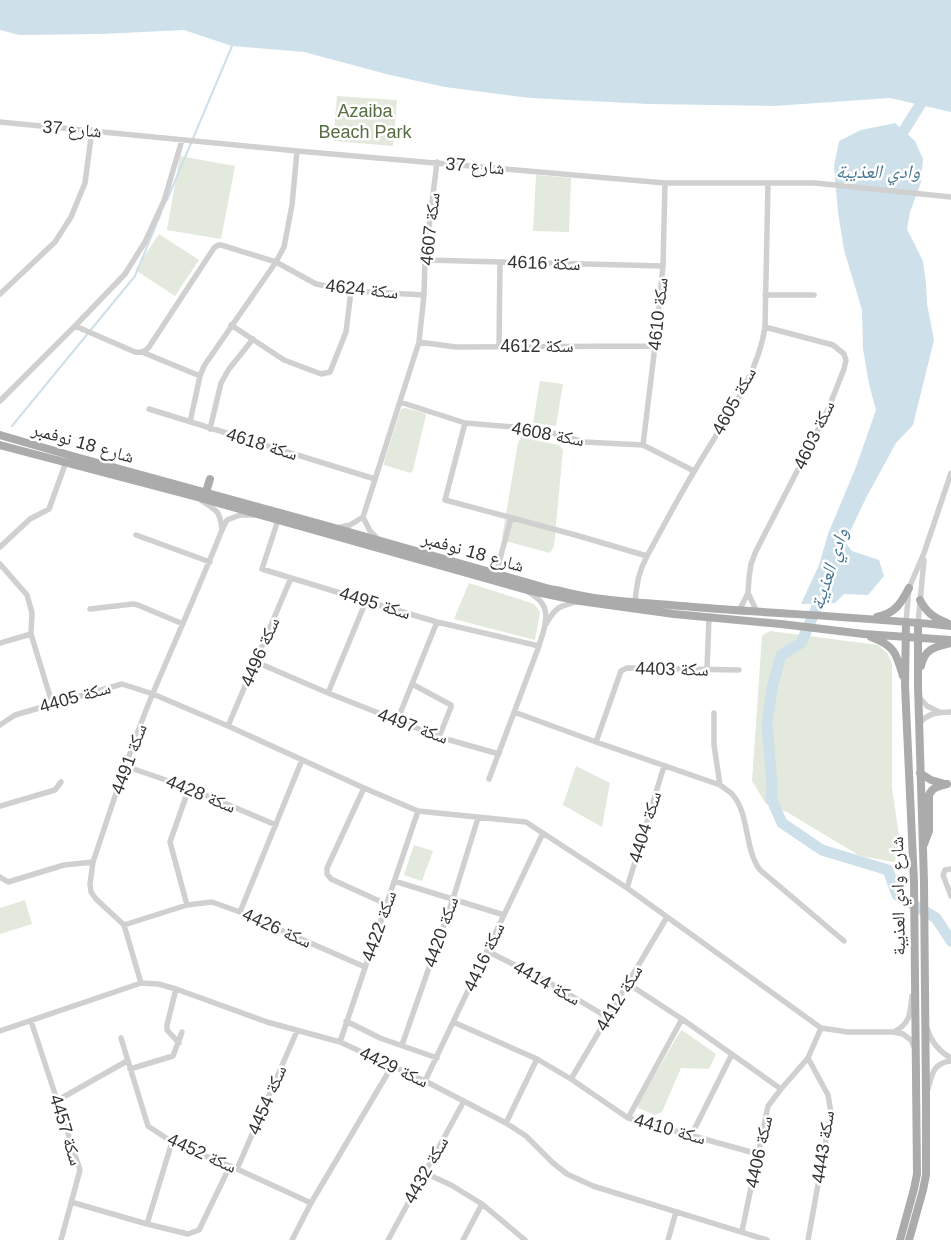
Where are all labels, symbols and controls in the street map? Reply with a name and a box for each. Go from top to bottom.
park label: Azaiba Beach Park [318,101,413,142]
street label: شارع 37 [42,116,102,143]
street label: شارع 37 [445,153,505,180]
water label: وادي العذيبة [836,161,920,186]
street label: سكة 4607 [416,192,444,266]
street label: سكة 4616 [507,252,581,274]
street label: سكة 4624 [325,275,399,303]
street label: سكة 4610 [644,277,672,351]
street label: سكة 4612 [500,336,574,356]
street label: سكة 4605 [708,364,760,438]
street label: سكة 4603 [789,398,839,472]
street label: سكة 4608 [510,418,586,450]
street label: شارع 18 نوفمبر [28,419,136,468]
street label: سكة 4618 [224,424,300,464]
water label: وادي العذيبة [806,526,857,614]
street label: شارع 18 نوفمبر [418,528,526,577]
street label: سكة 4495 [337,583,413,623]
street label: سكة 4496 [236,614,284,690]
street label: سكة 4403 [635,658,709,680]
street label: سكة 4405 [37,677,113,717]
street label: سكة 4497 [375,704,451,748]
street label: سكة 4491 [107,721,151,797]
street label: سكة 4428 [163,771,239,817]
street label: سكة 4404 [625,789,665,865]
street label: شارع وادي العذيبة [887,836,914,956]
street label: سكة 4422 [358,888,400,964]
street label: سكة 4420 [420,894,462,970]
street label: سكة 4426 [239,904,315,952]
street label: سكة 4416 [459,920,509,994]
street label: سكة 4414 [510,956,584,1010]
street label: سكة 4412 [592,961,646,1035]
street label: سكة 4429 [357,1042,431,1092]
street label: سكة 4454 [243,1062,291,1138]
street label: سكة 4457 [46,1092,86,1168]
street label: سكة 4410 [632,1109,708,1149]
street label: سكة 4443 [808,1109,838,1185]
street label: سكة 4406 [742,1114,776,1190]
street label: سكة 4452 [164,1129,240,1177]
street label: سكة 4432 [399,1133,453,1207]

